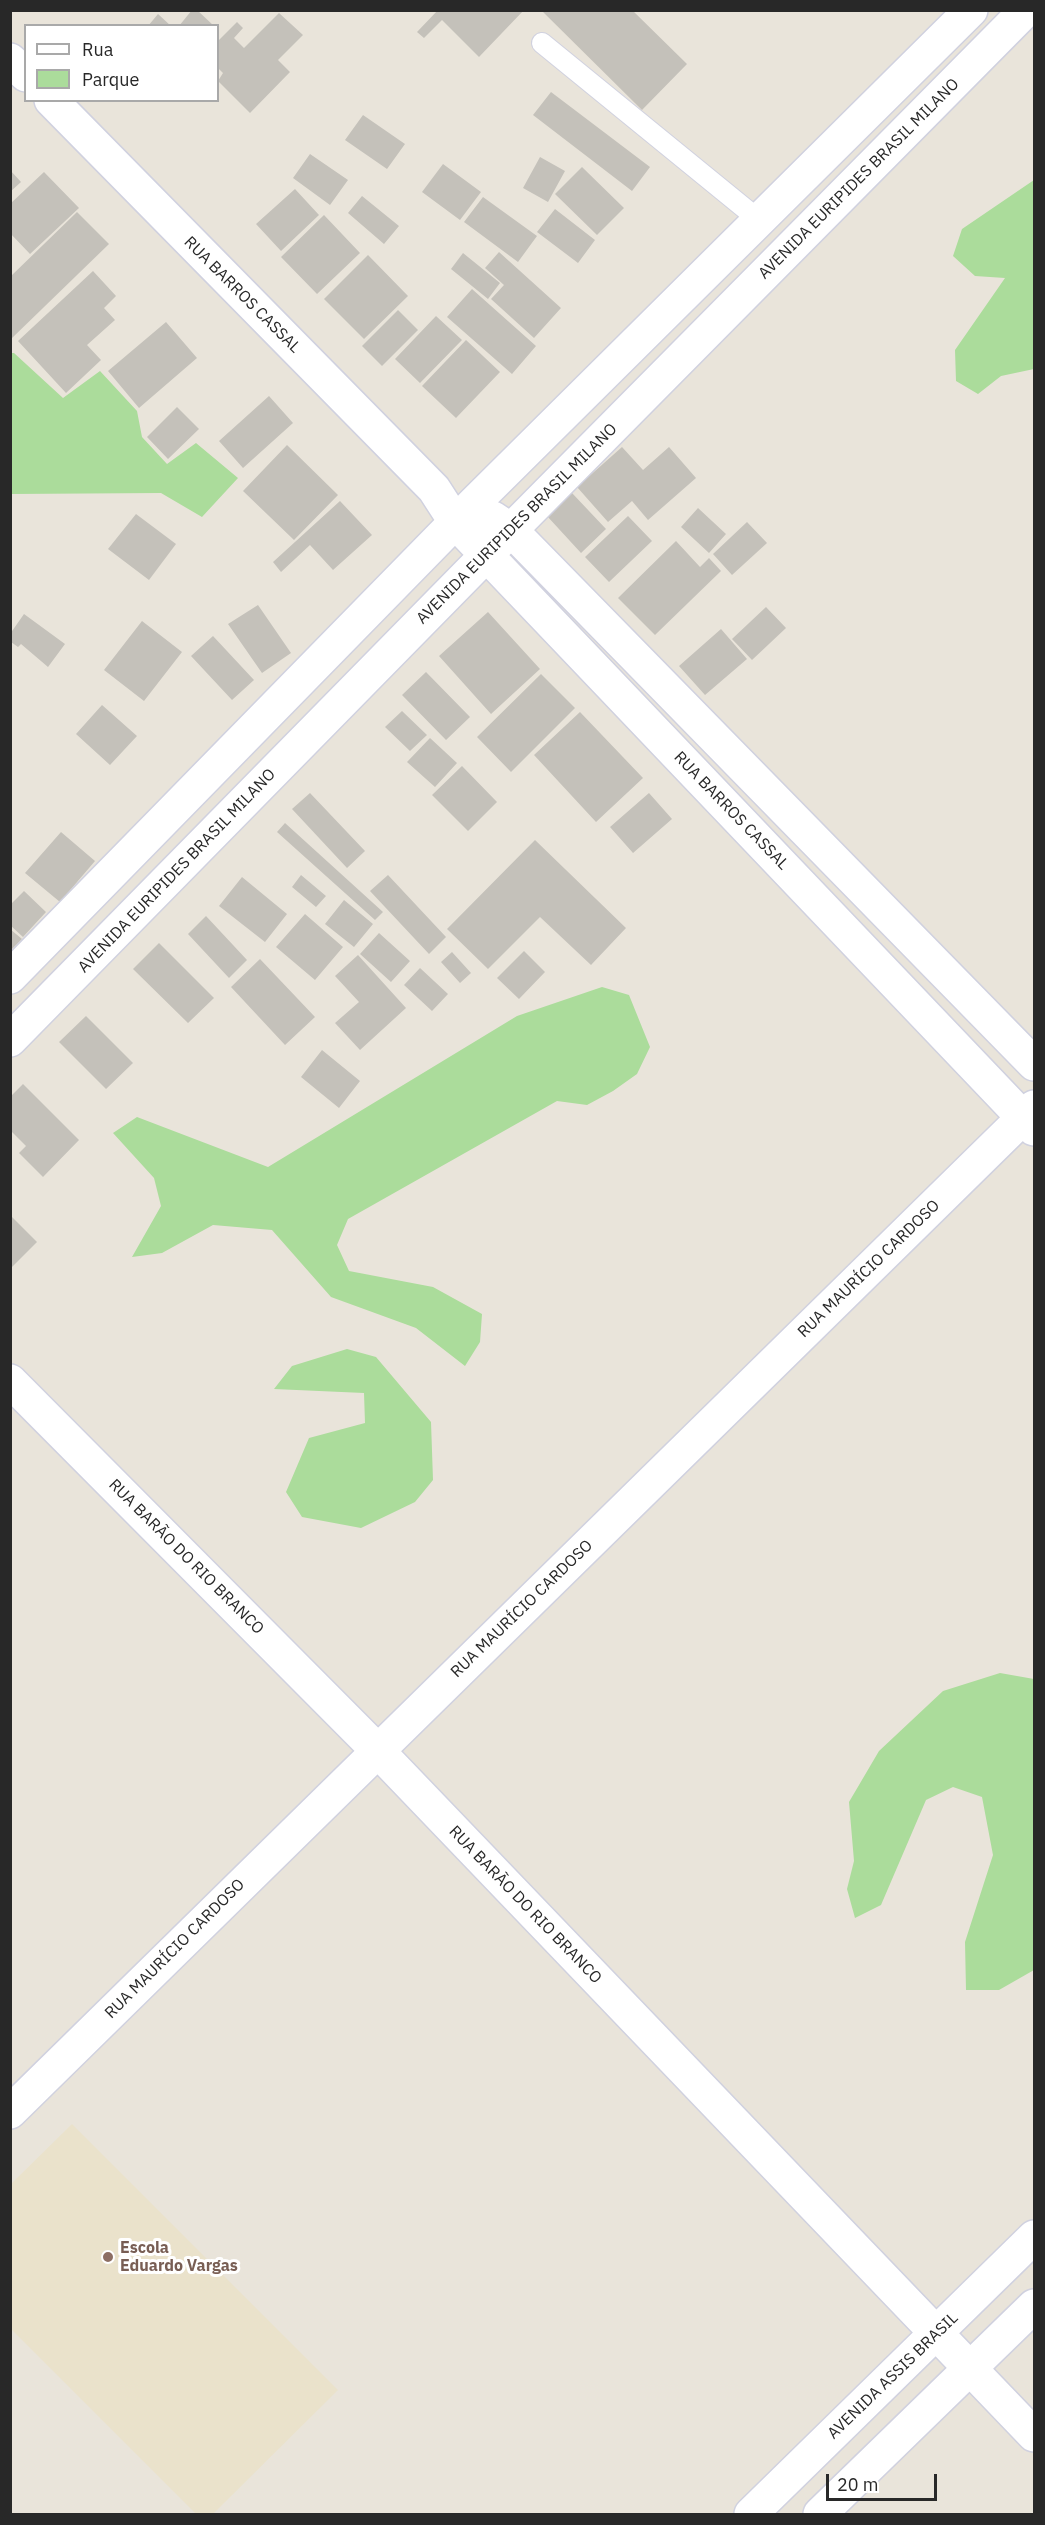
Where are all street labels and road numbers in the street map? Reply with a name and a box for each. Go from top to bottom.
street label: AVENIDA EURIPIDES BRASIL MILANO [755,75,963,283]
street label: RUA BARROS CASSAL [180,233,304,357]
street label: AVENIDA EURIPIDES BRASIL MILANO [413,420,621,628]
street label: RUA BARROS CASSAL [670,748,792,874]
street label: AVENIDA EURIPIDES BRASIL MILANO [74,765,280,977]
street label: RUA MAURÍCIO CARDOSO [794,1196,944,1342]
street label: RUA BARÃO DO RIO BRANCO [104,1475,268,1639]
street label: RUA MAURÍCIO CARDOSO [447,1536,597,1682]
street label: RUA BARÃO DO RIO BRANCO [445,1822,605,1988]
street label: RUA MAURÍCIO CARDOSO [101,1875,249,2023]
street label: AVENIDA ASSIS BRASIL [824,2309,962,2443]

